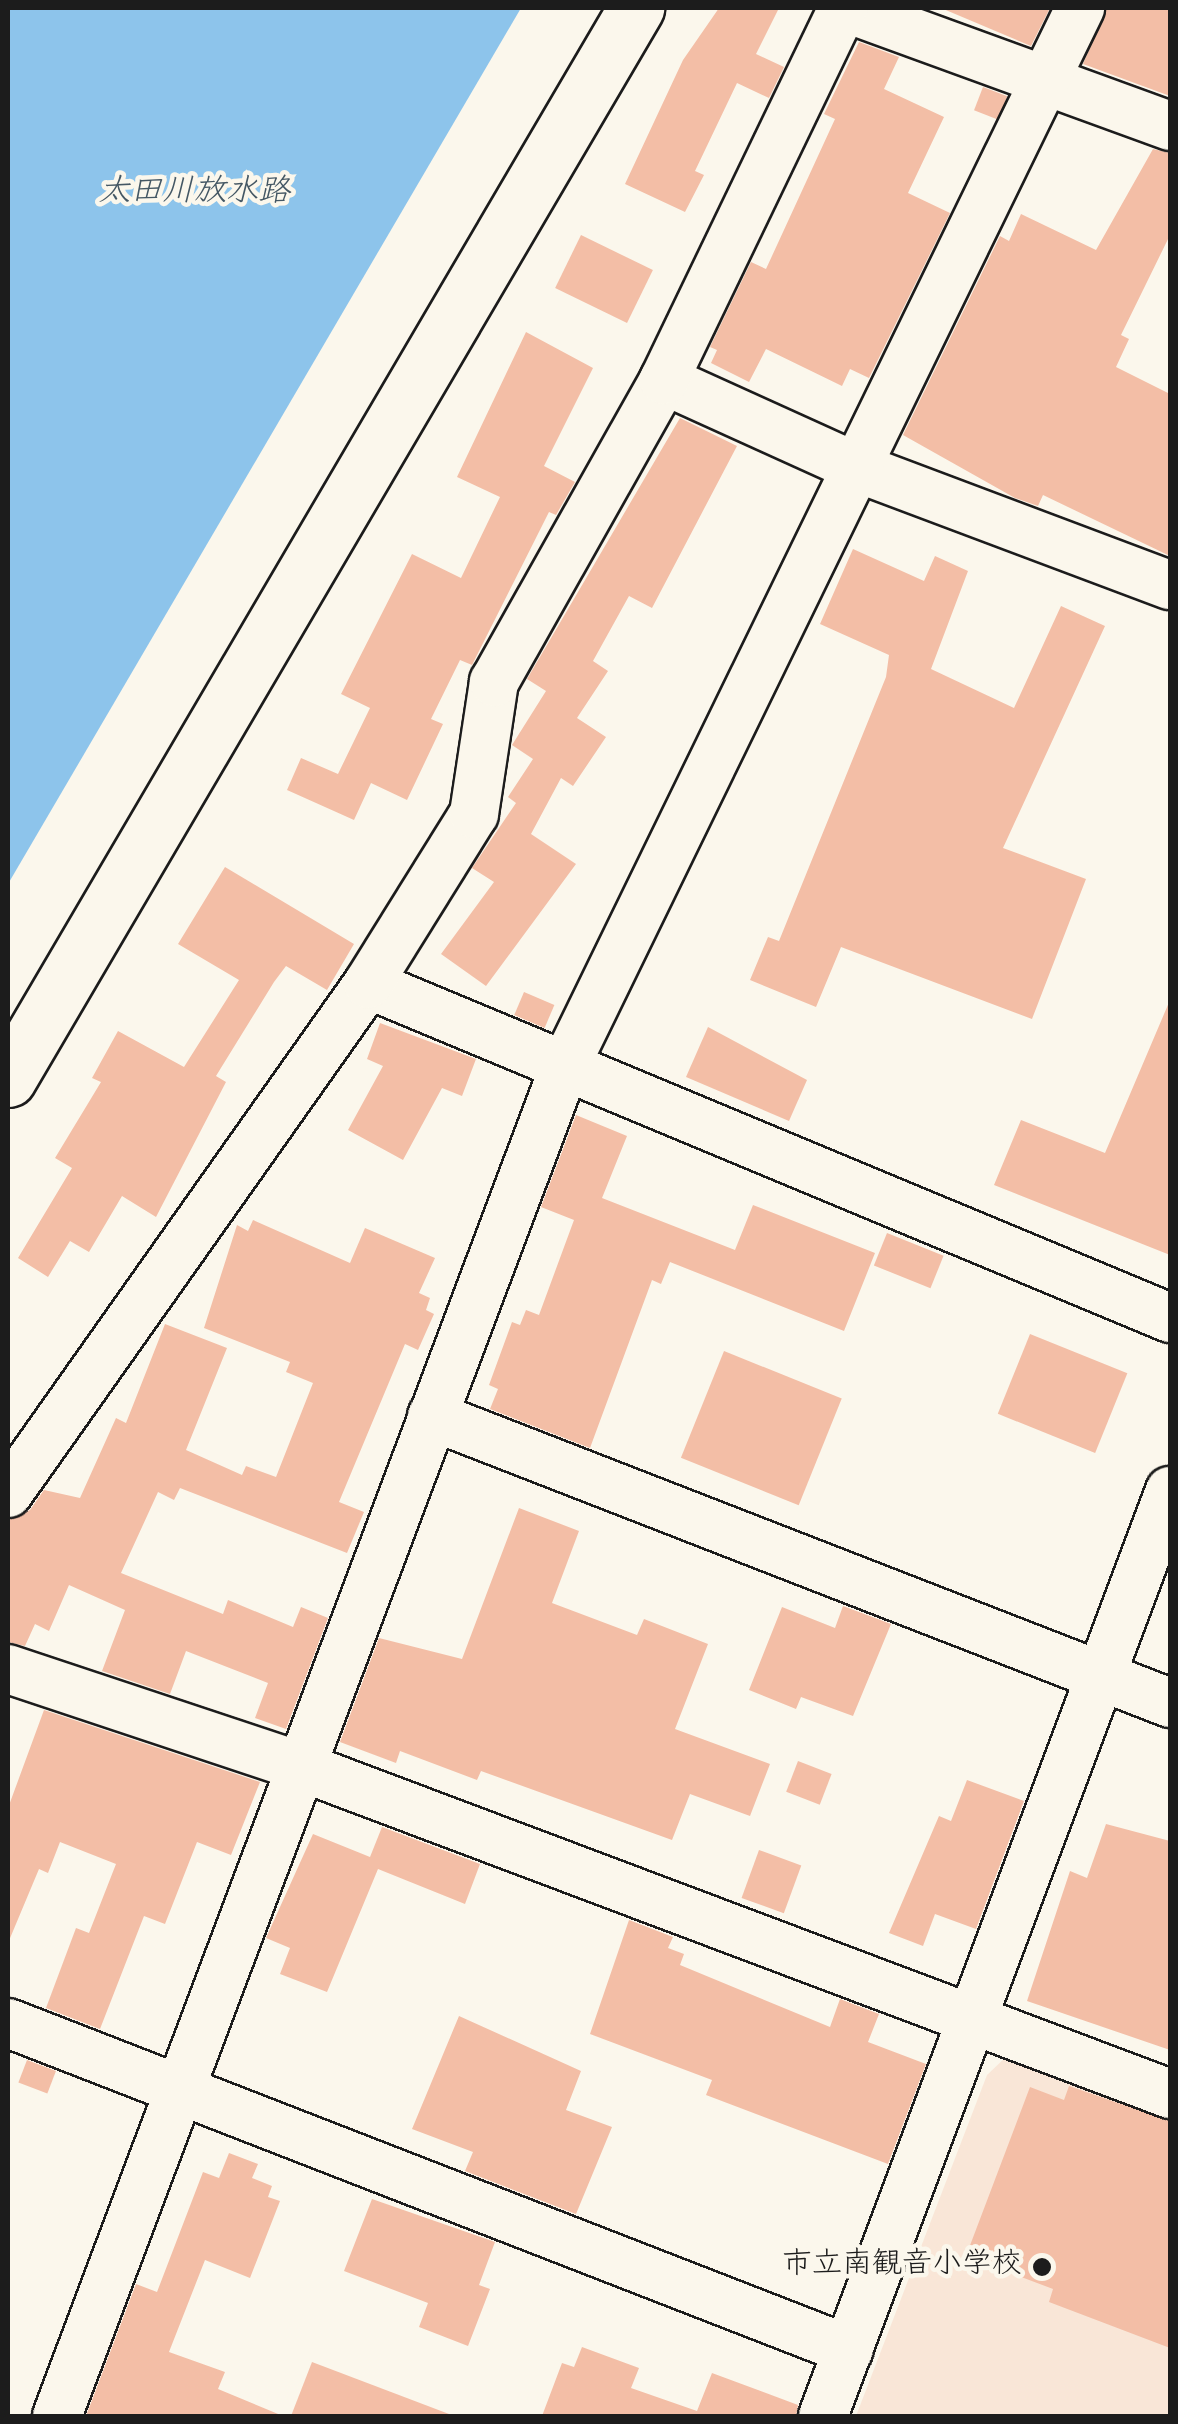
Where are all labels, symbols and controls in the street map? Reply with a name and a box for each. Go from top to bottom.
water label: 太田川放水路 [98,175,290,213]
place label: 市立南観音小学校 [782,2249,1022,2285]
marker: 市立南観音小学校 [1031,2256,1053,2278]

